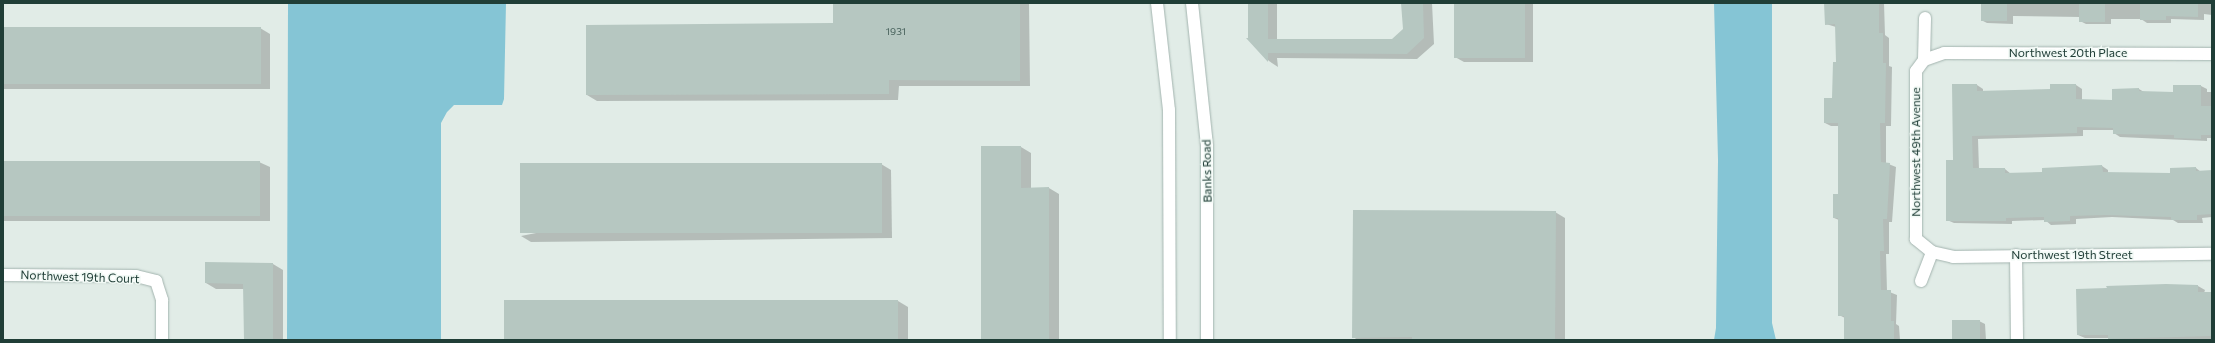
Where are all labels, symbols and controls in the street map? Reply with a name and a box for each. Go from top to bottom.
house number: 1931 [886,26,906,38]
street label: Northwest 20th Place [2009,46,2127,60]
street label: Northwest 49th Avenue [1909,87,1923,217]
street label: Banks Road [1199,139,1215,203]
street label: Northwest 19th Street [2011,248,2133,262]
street label: Northwest 19th Court [20,268,140,286]

